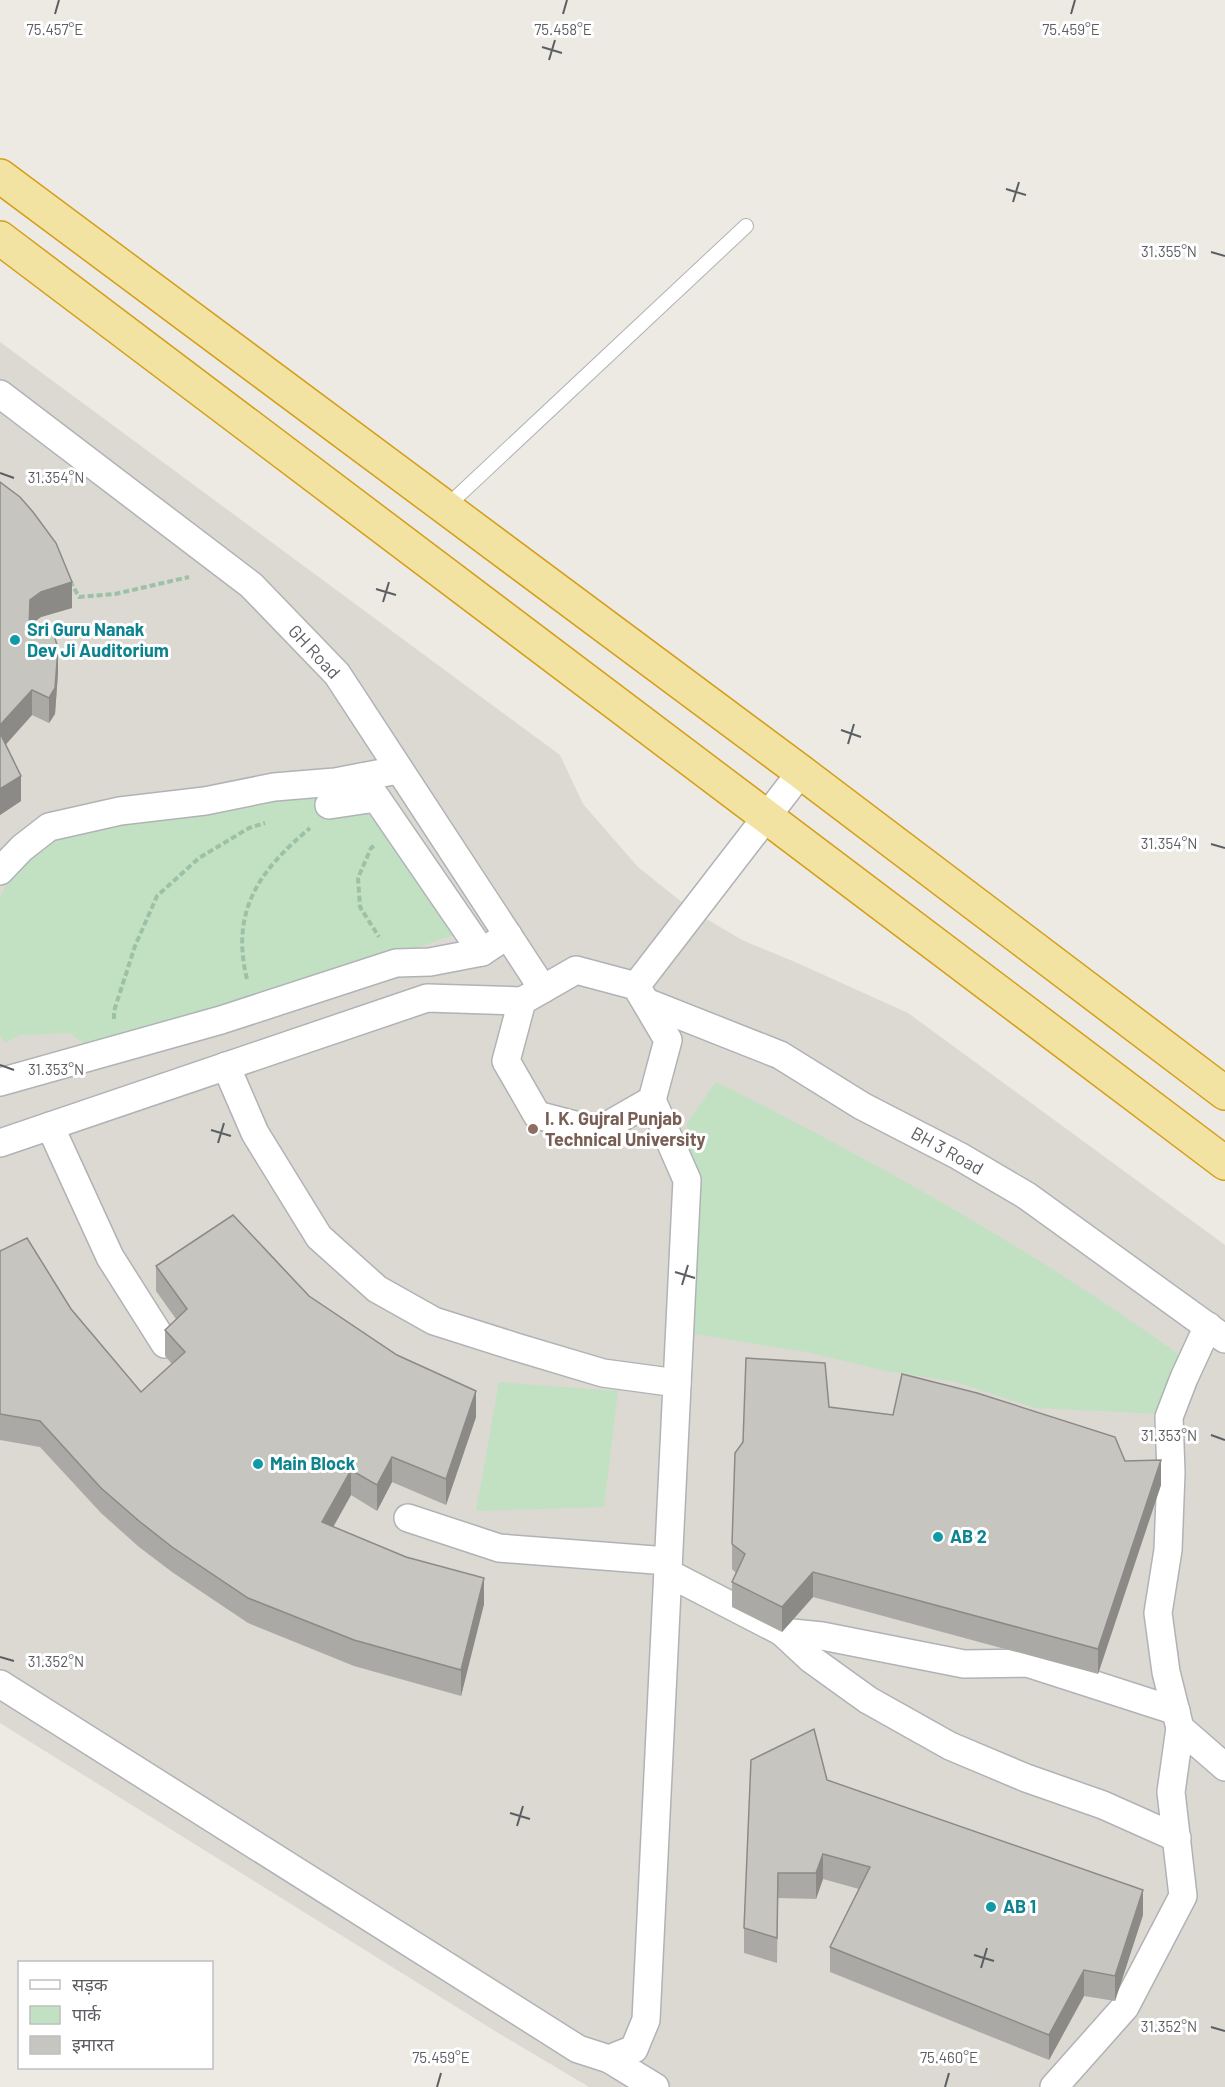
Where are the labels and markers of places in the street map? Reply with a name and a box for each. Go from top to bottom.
place label: Sri Guru Nanak Dev Ji Auditorium [27,618,169,661]
marker: Sri Guru Nanak Dev Ji Auditorium [8,633,22,647]
place label: I. K. Gujral Punjab Technical University [545,1107,706,1150]
marker: I. K. Gujral Punjab Technical University [526,1122,540,1136]
place label: Main Block [270,1452,356,1474]
marker: Main Block [251,1457,265,1471]
place label: AB 2 [950,1525,987,1547]
marker: AB 2 [931,1530,945,1544]
place label: AB 1 [1003,1895,1036,1917]
marker: AB 1 [984,1900,998,1914]

